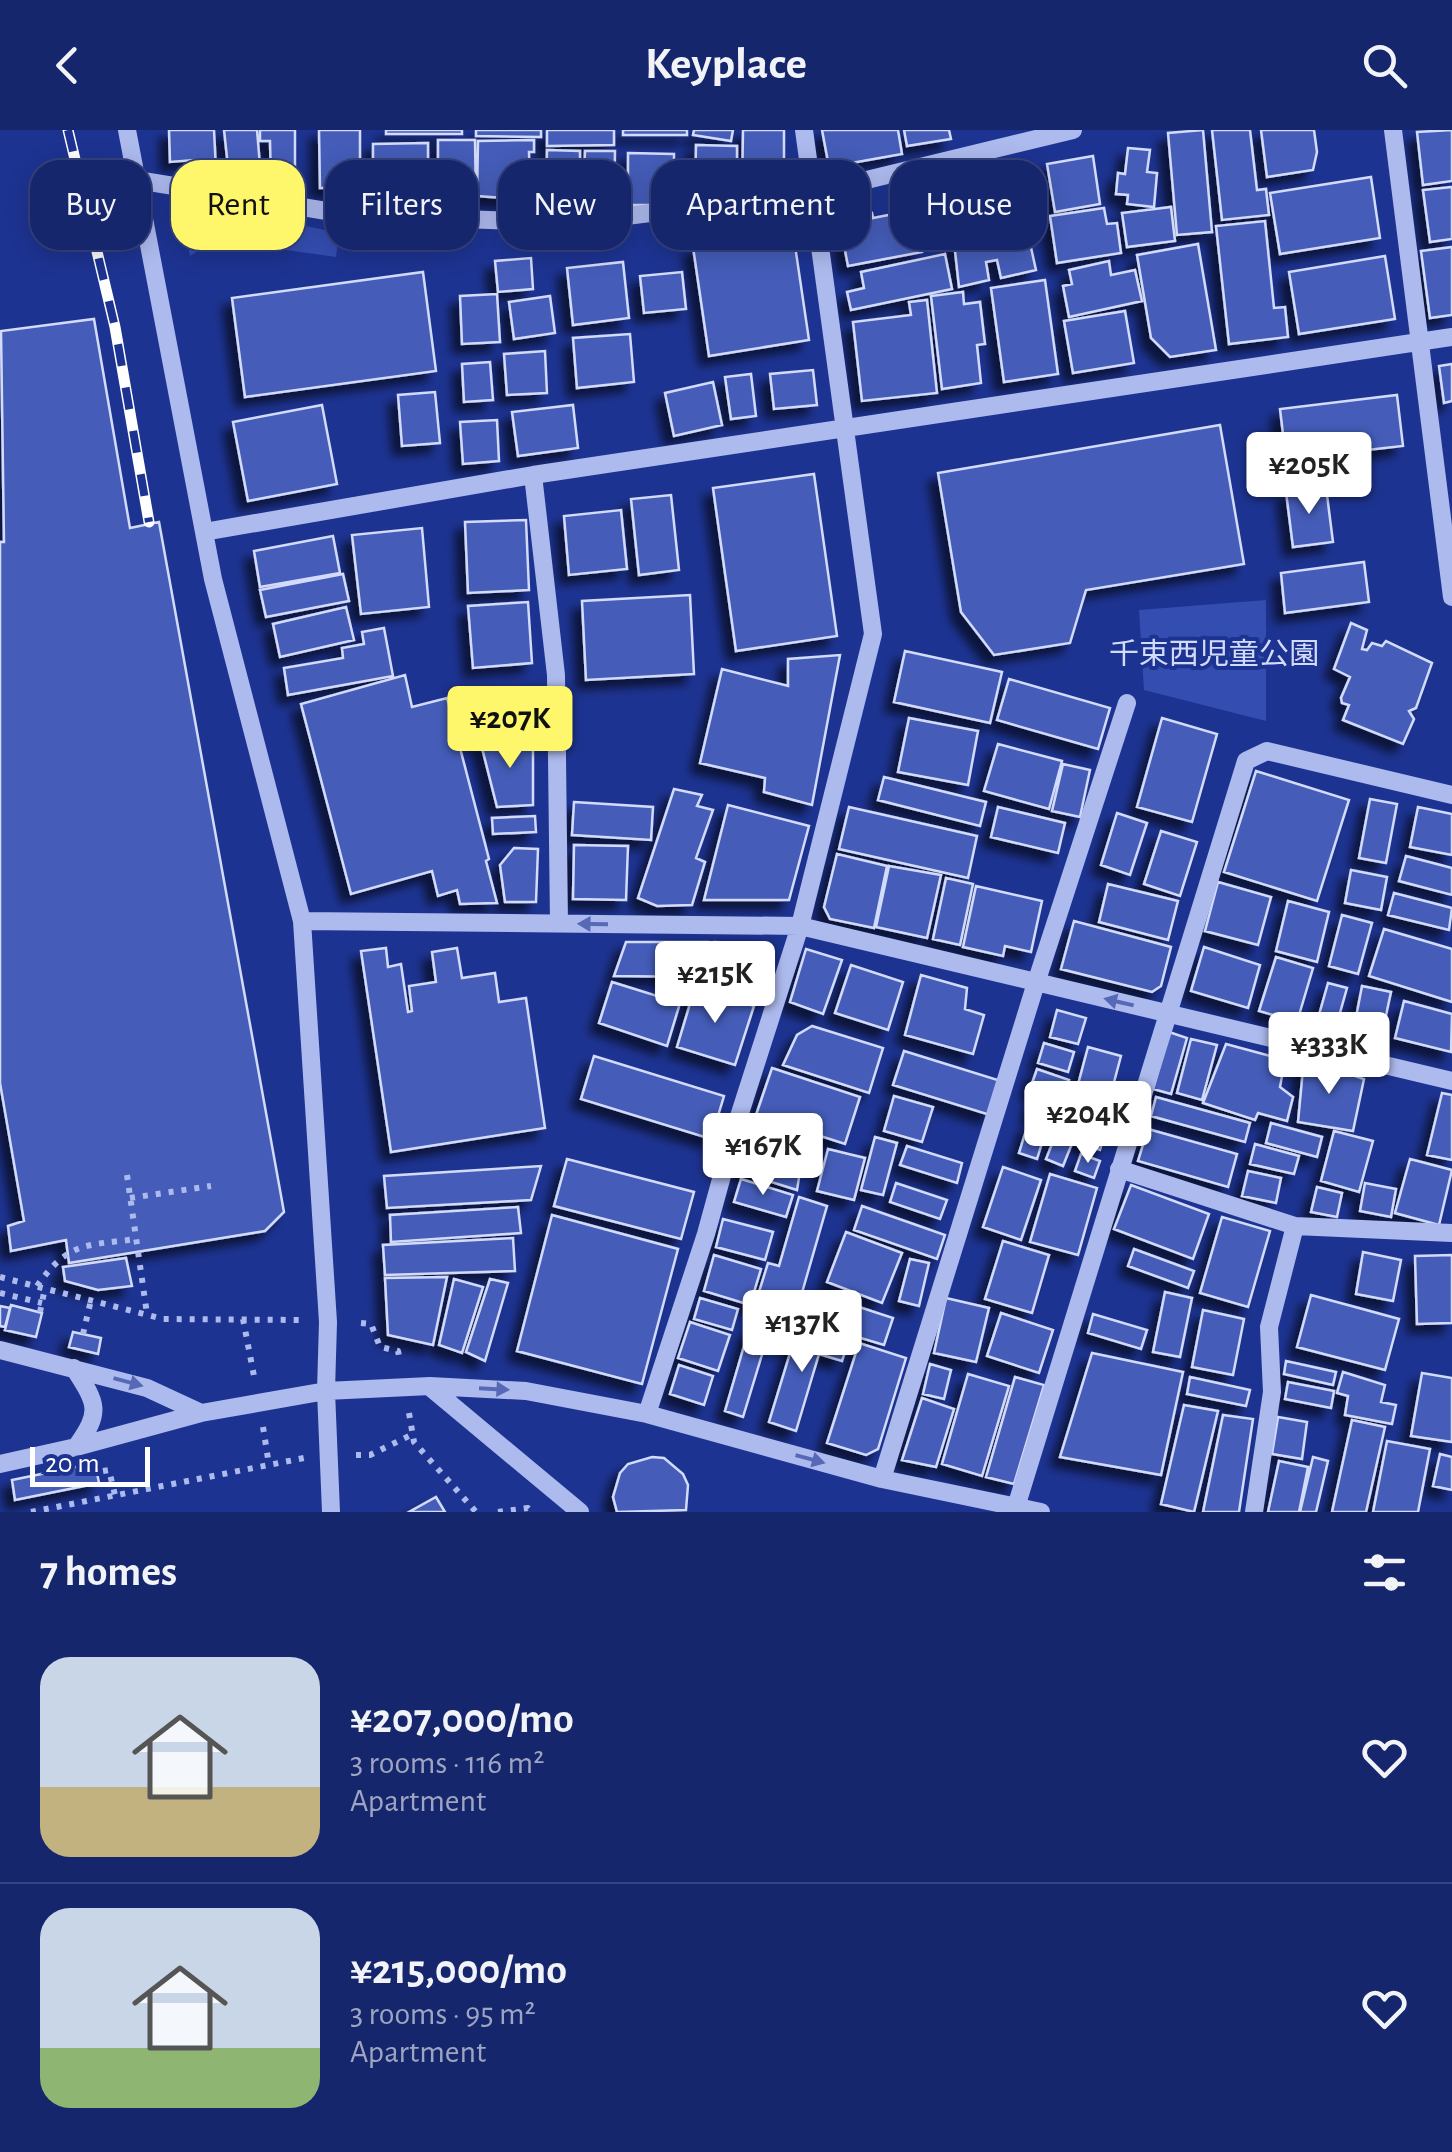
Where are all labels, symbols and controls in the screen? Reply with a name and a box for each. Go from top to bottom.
icon: back [40,38,95,93]
icon: search [1357,38,1412,93]
text: Keyplace [645,42,807,87]
chip: Buy [30,160,151,250]
chip: Rent [171,160,305,250]
chip: Filters [325,160,478,250]
chip: New [498,160,631,250]
chip: Apartment [651,160,870,250]
chip: House [890,160,1047,250]
pin: ¥205K [1239,432,1379,517]
text: ¥205K [1268,448,1350,480]
park label: 千束西児童公園 [1109,638,1319,670]
pin: ¥207K [440,686,580,771]
text: ¥207K [469,702,551,734]
one-way arrow [576,915,608,931]
pin: ¥215K [645,941,785,1026]
text: ¥215K [677,957,753,989]
one-way arrow [1103,994,1134,1009]
pin: ¥333K [1259,1012,1399,1097]
text: ¥333K [1291,1028,1367,1060]
pin: ¥204K [1018,1081,1158,1166]
text: ¥204K [1046,1097,1130,1129]
pin: ¥167K [693,1113,833,1198]
text: ¥167K [725,1129,801,1161]
pin: ¥137K [732,1290,872,1375]
text: ¥137K [765,1306,839,1338]
one-way arrow [113,1375,144,1391]
one-way arrow [478,1382,510,1398]
scale bar [30,1442,150,1486]
text: 20 m [45,1450,100,1478]
one-way arrow [795,1452,826,1467]
icon: filters [1357,1545,1412,1600]
text: 7 homes [40,1551,177,1593]
icon: home [120,1697,240,1817]
text: ¥207,000/mo [350,1698,574,1740]
icon: heart [1357,1730,1412,1785]
text: 3 rooms · 116 m² [350,1747,544,1779]
text: Apartment [350,1785,486,1817]
icon: home [120,1948,240,2068]
text: ¥215,000/mo [350,1949,567,1991]
icon: heart [1357,1981,1412,2036]
text: 3 rooms · 95 m² [350,1998,536,2030]
text: Apartment [350,2036,486,2068]

